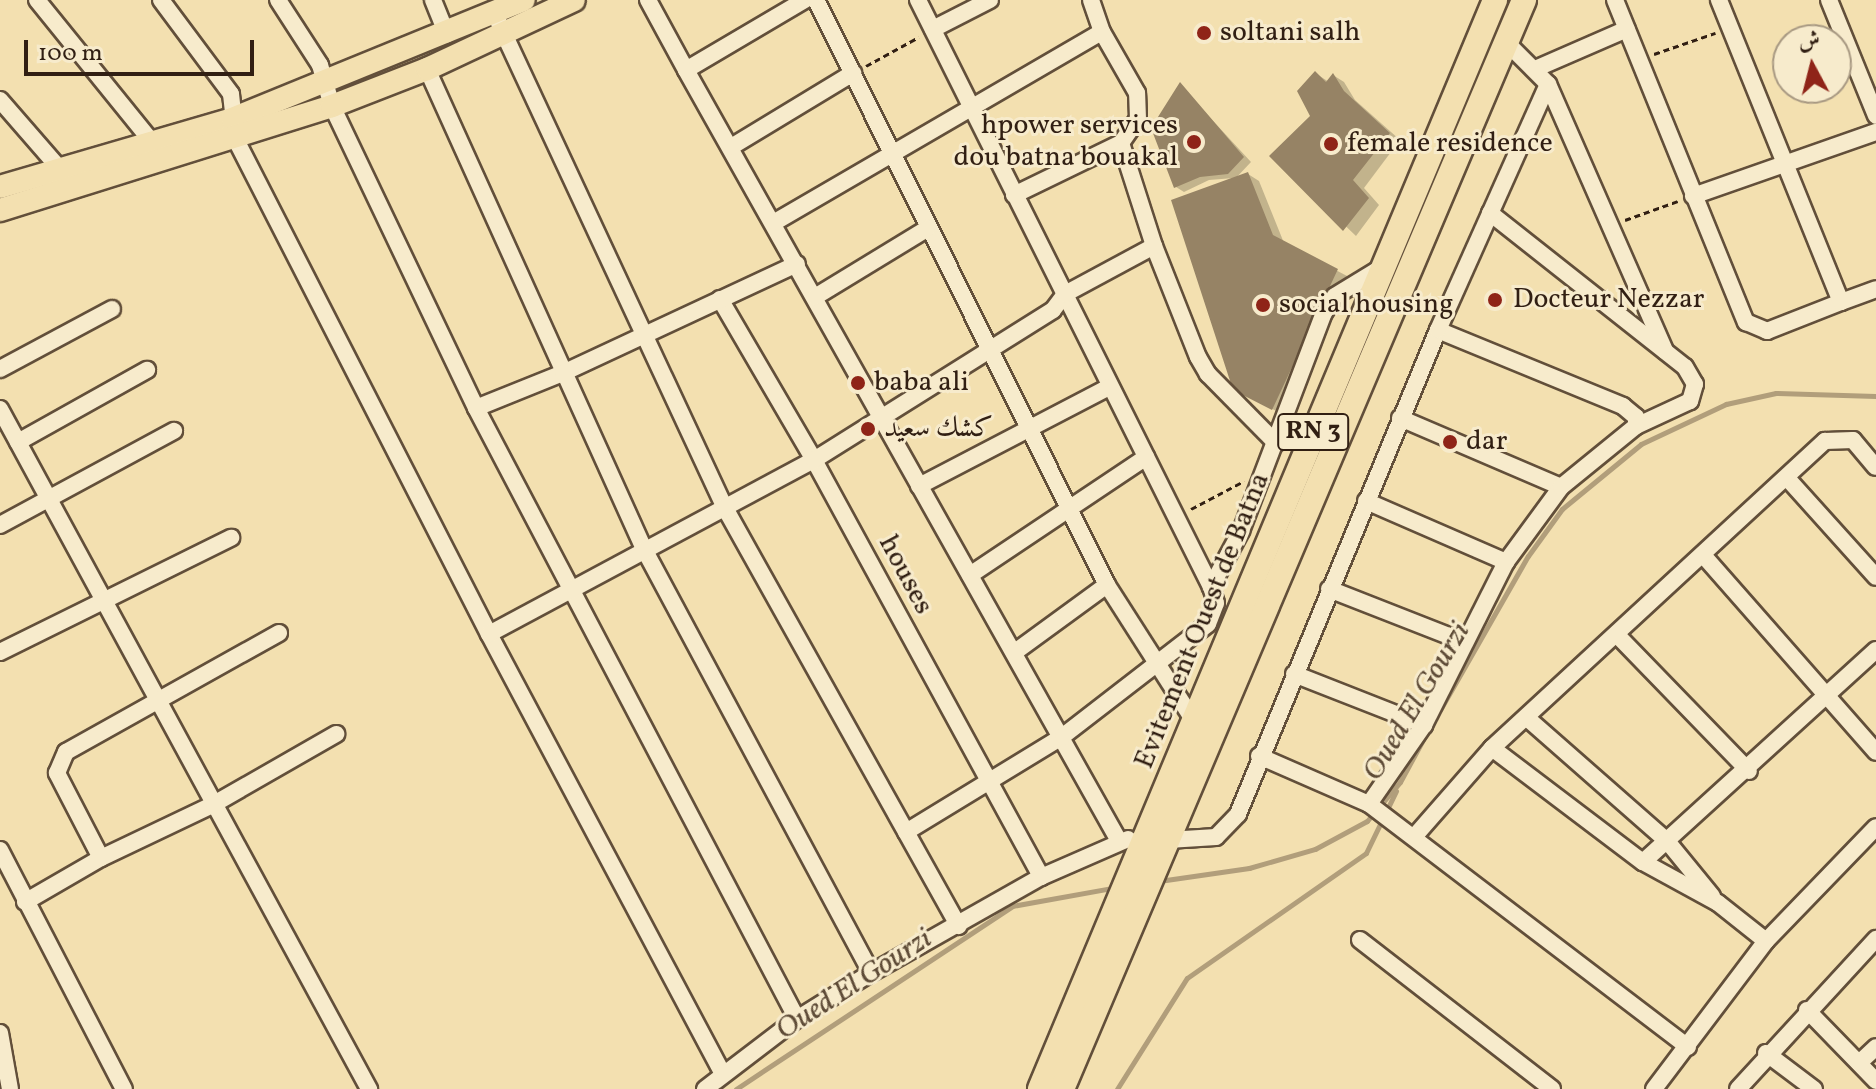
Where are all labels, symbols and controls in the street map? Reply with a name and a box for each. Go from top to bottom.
place label: soltani salh [1220,16,1360,50]
scale bar [28,24,258,74]
marker: soltani salh [1195,24,1213,42]
north arrow [1772,24,1852,104]
text: ش [1797,25,1822,58]
text: 100 m [38,37,103,71]
place label: hpower services dou batna bouakal [953,109,1178,175]
place label: female residence [1347,127,1553,161]
marker: hpower services dou batna bouakal [1185,133,1203,151]
marker: female residence [1322,135,1340,153]
place label: Docteur Nezzar [1513,283,1705,317]
place label: social housing [1279,288,1454,322]
marker: Docteur Nezzar [1484,289,1506,311]
marker: social housing [1254,296,1272,314]
place label: baba ali [874,366,969,400]
marker: baba ali [849,374,867,392]
road number: RN 3 [1277,410,1349,454]
place label: كشك سعيد [884,412,993,446]
marker: كشك سعيد [859,420,877,438]
place label: dar [1466,425,1507,459]
marker: dar [1441,433,1459,451]
street label: Evitement Ouest de Batna [1128,468,1278,774]
street label: houses [870,530,940,620]
water label: Oued El Gourzi [1356,616,1478,788]
water label: Oued El Gourzi [769,921,939,1049]

